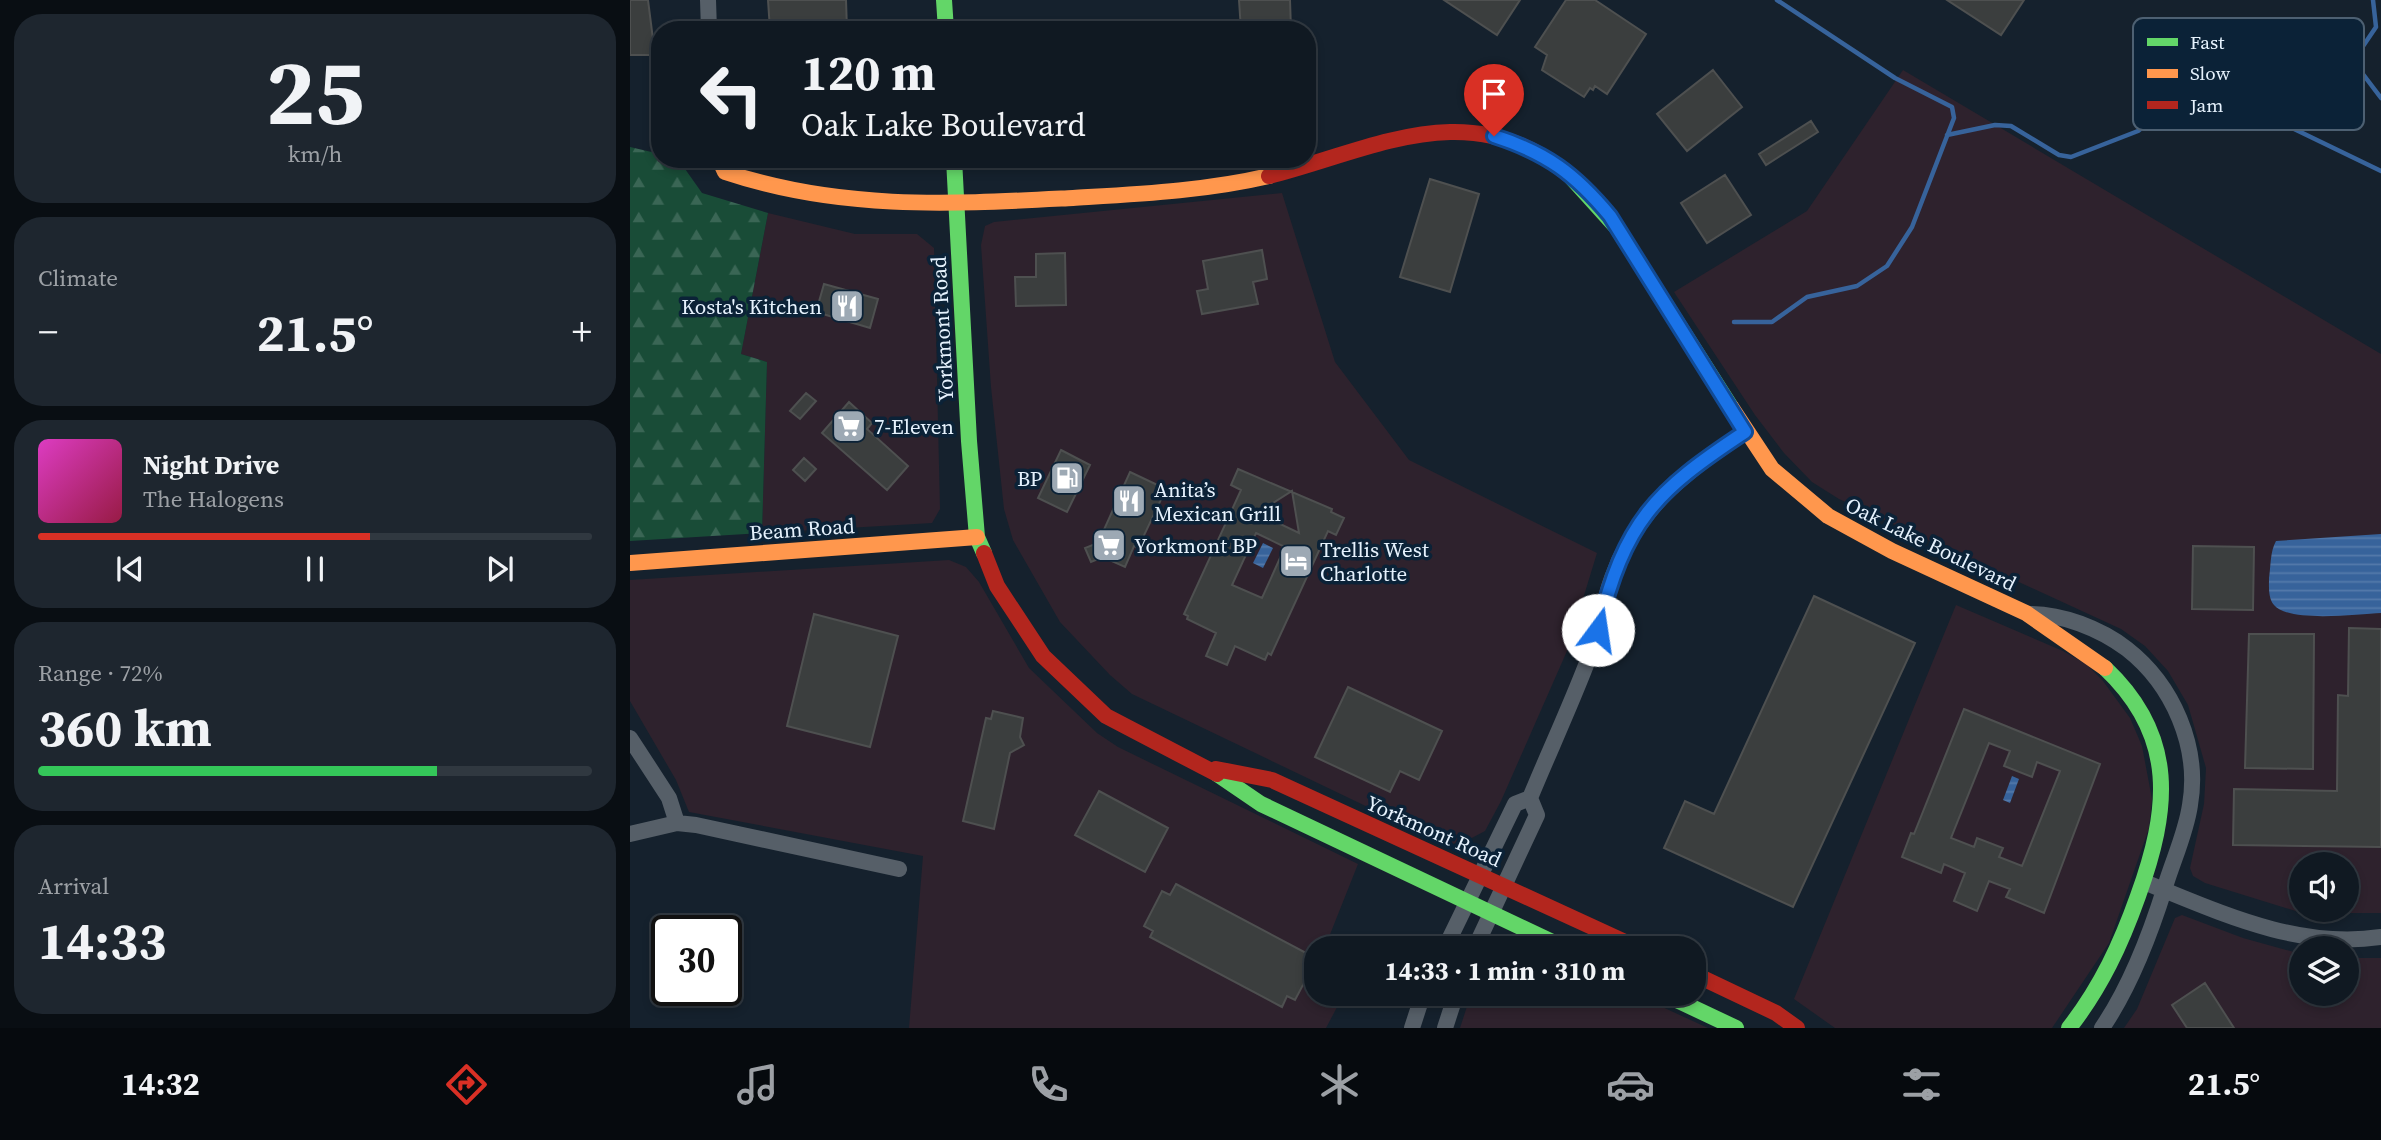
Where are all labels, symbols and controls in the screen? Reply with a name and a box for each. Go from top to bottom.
legend [2133,18,2364,130]
text: Fast [2190,29,2225,55]
text: 25 [266,30,364,154]
text: 120 m [801,39,936,106]
icon: left [686,49,777,140]
text: Slow [2190,60,2231,86]
pin [1464,64,1524,136]
icon: arrive [1475,75,1513,113]
text: Jam [2189,92,2223,118]
text: Oak Lake Boulevard [801,103,1086,147]
text: km/h [288,138,342,170]
street label: Yorkmont Road [924,256,960,402]
text: Climate [38,262,118,294]
restaurant icon: Kosta's Kitchen [828,287,866,325]
place label: Kosta's Kitchen [681,292,822,321]
text: 21.5° [256,297,374,368]
text: − [38,306,58,358]
text: + [572,306,592,358]
supermarket icon: 7-Eleven [830,407,868,445]
place label: 7-Eleven [874,412,954,441]
text: Night Drive [143,447,279,483]
fuel station icon: BP [1048,459,1086,497]
place label: BP [1017,464,1042,493]
place label: Anita’s Mexican Grill [1154,475,1281,528]
restaurant icon: Anita’s Mexican Grill [1110,482,1148,520]
text: The Halogens [143,483,284,515]
street label: Oak Lake Boulevard [1841,490,2021,598]
street label: Beam Road [748,511,856,547]
supermarket icon: Yorkmont BP [1090,526,1128,564]
place label: Yorkmont BP [1134,531,1257,560]
place label: Trellis West Charlotte [1320,535,1429,588]
hotel icon: Trellis West Charlotte [1277,542,1315,580]
icon: previous [111,550,149,588]
icon: pause [296,550,334,588]
icon: next [481,550,519,588]
position arrow [1561,593,1635,667]
text: Range · 72% [38,657,163,689]
text: 360 km [38,692,212,763]
street label: Yorkmont Road [1362,788,1506,874]
map controls [2289,852,2359,1006]
button: sound [2289,852,2359,922]
text: Arrival [38,870,109,902]
text: 14:33 [38,905,166,976]
speed limit sign: 30 [651,915,742,1006]
button: layers [2289,936,2359,1006]
text: 14:33 · 1 min · 310 m [1385,953,1625,989]
icon: directions [442,1060,491,1109]
icon: music [733,1060,782,1109]
icon: phone [1024,1060,1073,1109]
icon: climate [1315,1060,1364,1109]
icon: car [1606,1060,1655,1109]
icon: filters [1897,1060,1946,1109]
text: 14:32 [121,1062,200,1106]
text: 21.5° [2188,1062,2260,1106]

